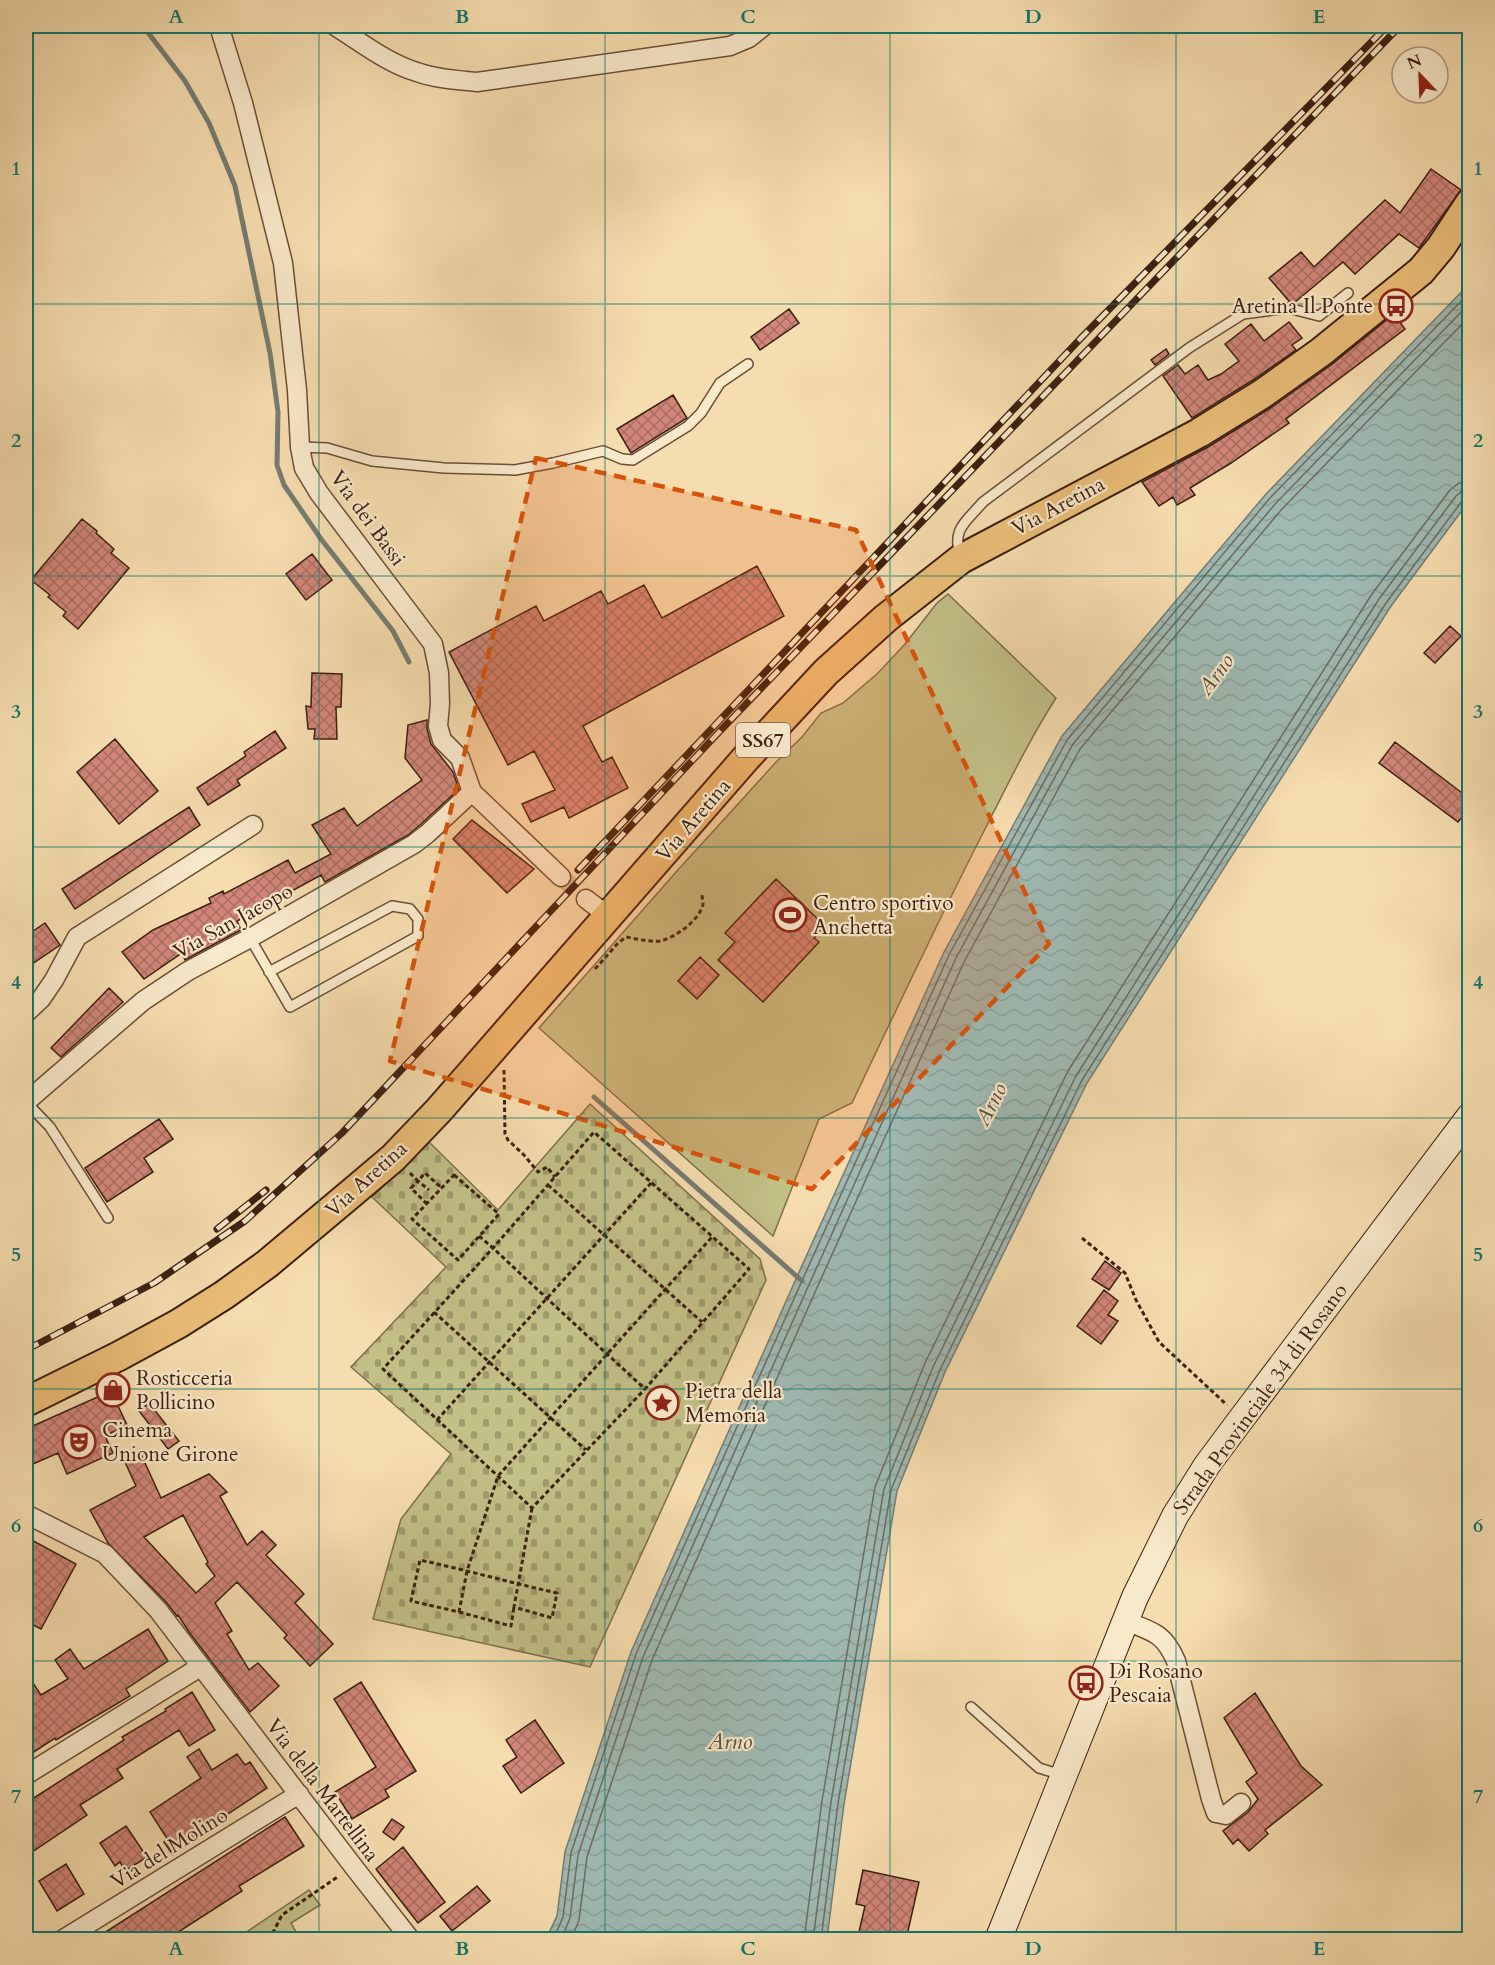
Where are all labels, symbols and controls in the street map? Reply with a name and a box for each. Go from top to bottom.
text: A [168,3,184,30]
text: B [455,3,469,30]
text: C [740,3,756,30]
text: D [1024,3,1042,30]
text: E [1313,3,1325,30]
north arrow [1390,45,1450,105]
text: N [1404,49,1425,75]
text: 1 [11,155,21,182]
text: 1 [1473,155,1483,182]
bus stop icon: Aretina Il Ponte [1378,288,1414,324]
place label: Aretina Il Ponte [1232,292,1373,321]
text: 2 [11,427,21,454]
text: 2 [1473,427,1483,454]
street label: Via dei Bassi [323,465,412,572]
street label: Via Aretina [1007,470,1110,543]
water label: Arno [1190,648,1241,702]
text: 3 [11,698,21,725]
text: 3 [1473,698,1483,725]
road number: SS67 [736,723,790,757]
street label: Via Aretina [649,772,738,868]
street label: Via San Jacopo [168,877,298,966]
place label: Centro sportivo Anchetta [813,889,954,942]
sports icon: Centro sportivo Anchetta [772,897,808,933]
text: 4 [11,969,21,996]
text: 4 [1473,969,1483,996]
water label: Arno [967,1078,1014,1132]
street label: Via Aretina [319,1135,414,1224]
text: 5 [11,1241,21,1268]
text: 5 [1473,1241,1483,1268]
street label: Strada Provinciale 34 di Rosano [1166,1278,1354,1521]
place label: Rosticceria Pollicino [136,1364,233,1417]
shop icon: Rosticceria Pollicino [95,1372,131,1408]
place label: Pietra della Memoria [685,1377,782,1430]
place icon: Pietra della Memoria [644,1385,680,1421]
place label: Cinema Unione Girone [102,1416,238,1469]
theatre icon: Cinema Unione Girone [61,1424,97,1460]
text: 6 [11,1512,21,1539]
text: 6 [1473,1512,1483,1539]
place label: Di Rosano Pescaia [1109,1657,1203,1710]
bus stop icon: Di Rosano Pescaia [1068,1665,1104,1701]
street label: Via della Martellina [259,1713,386,1868]
water label: Arno [707,1727,752,1757]
text: 7 [11,1783,21,1810]
text: 7 [1473,1783,1483,1810]
street label: Via del Molino [105,1801,234,1896]
text: A [168,1935,184,1962]
text: B [455,1935,469,1962]
text: C [740,1935,756,1962]
text: D [1024,1935,1042,1962]
text: E [1313,1935,1325,1962]

